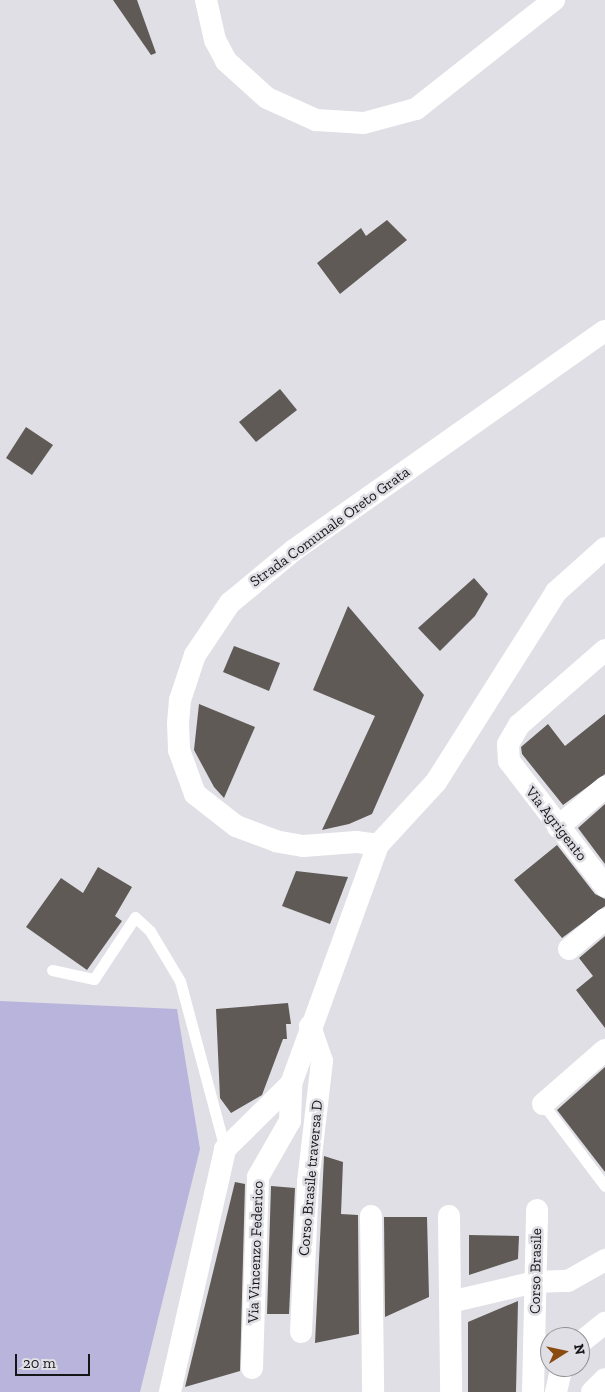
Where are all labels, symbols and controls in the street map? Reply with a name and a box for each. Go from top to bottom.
street label: Strada Comunale Oreto Grata [247,463,413,591]
street label: Via Agrigento [521,783,591,865]
street label: Corso Brasile traversa D [295,1099,327,1257]
street label: Via Vincenzo Federico [245,1180,267,1324]
street label: Corso Brasile [526,1228,546,1314]
north arrow [540,1327,590,1377]
text: N [570,1343,589,1356]
scale bar [18,1344,92,1376]
text: 20 m [23,1354,56,1372]

